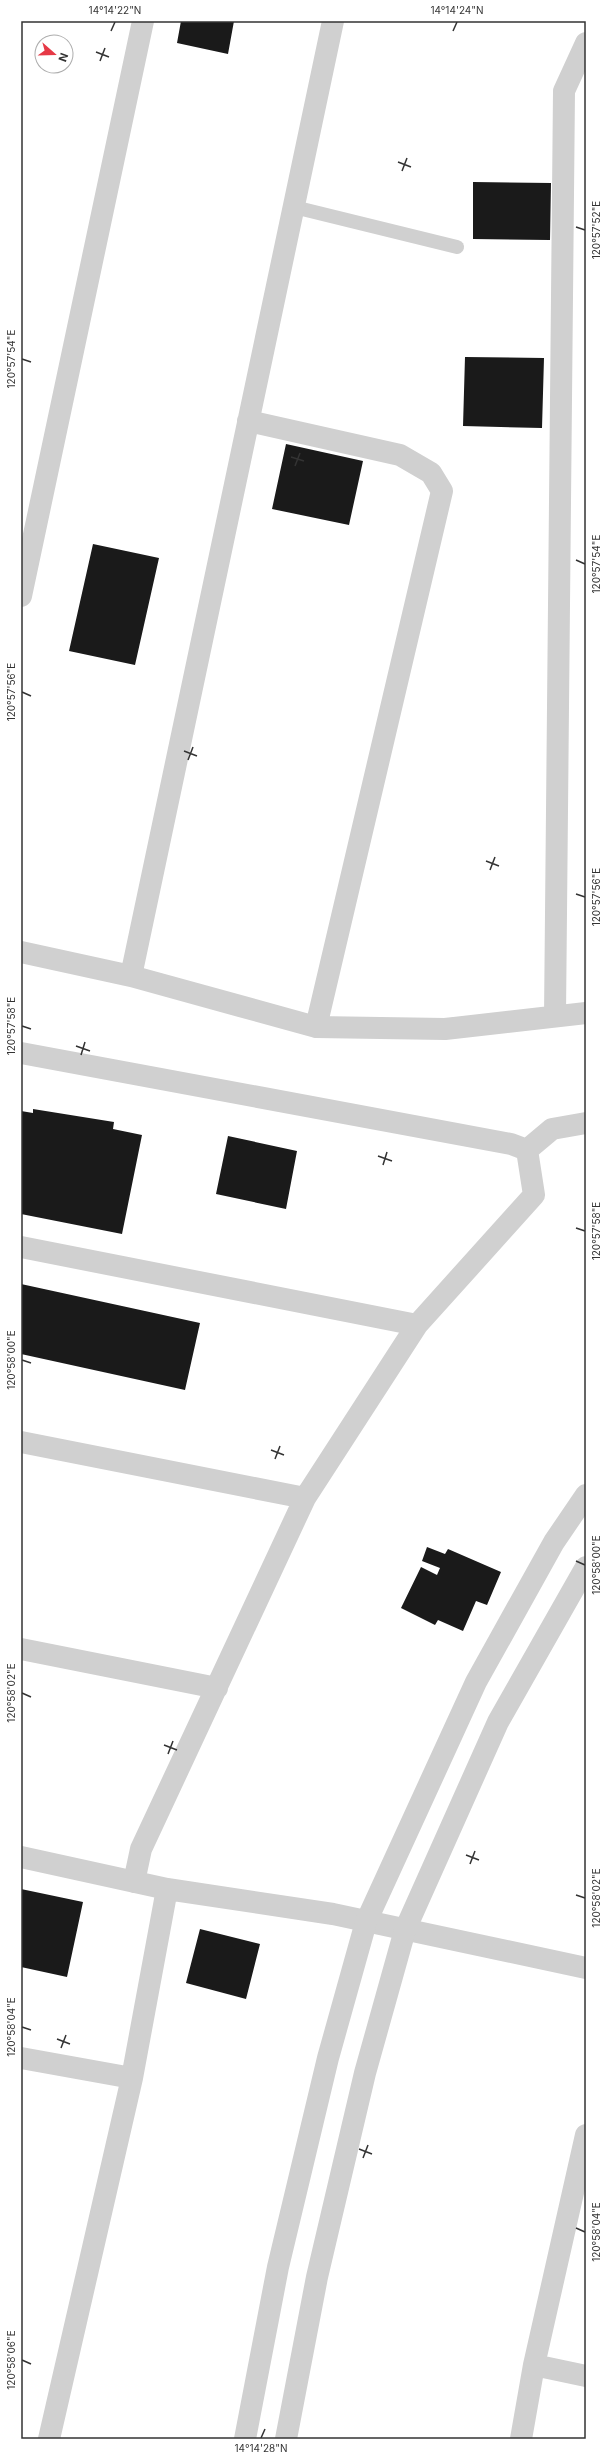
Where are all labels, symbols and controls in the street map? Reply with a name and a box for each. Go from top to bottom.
text: 14°14'22"N [89,4,141,16]
text: 14°14'24"N [430,4,484,16]
north arrow [34,34,74,74]
text: N [55,51,71,64]
text: 120°57'52"E [590,201,602,259]
text: 120°57'54"E [5,330,17,388]
text: 120°57'54"E [590,535,602,593]
text: 120°57'56"E [5,663,17,721]
text: 120°57'56"E [590,868,602,926]
text: 120°57'58"E [5,997,17,1055]
text: 120°57'58"E [590,1202,602,1260]
text: 120°58'00"E [5,1330,17,1390]
text: 120°58'00"E [590,1535,602,1595]
text: 120°58'02"E [5,1663,17,1723]
text: 120°58'02"E [590,1868,602,1928]
text: 120°58'04"E [5,1997,17,2057]
text: 120°58'04"E [590,2202,602,2262]
text: 120°58'06"E [5,2330,17,2390]
text: 14°14'28"N [235,2442,287,2454]

